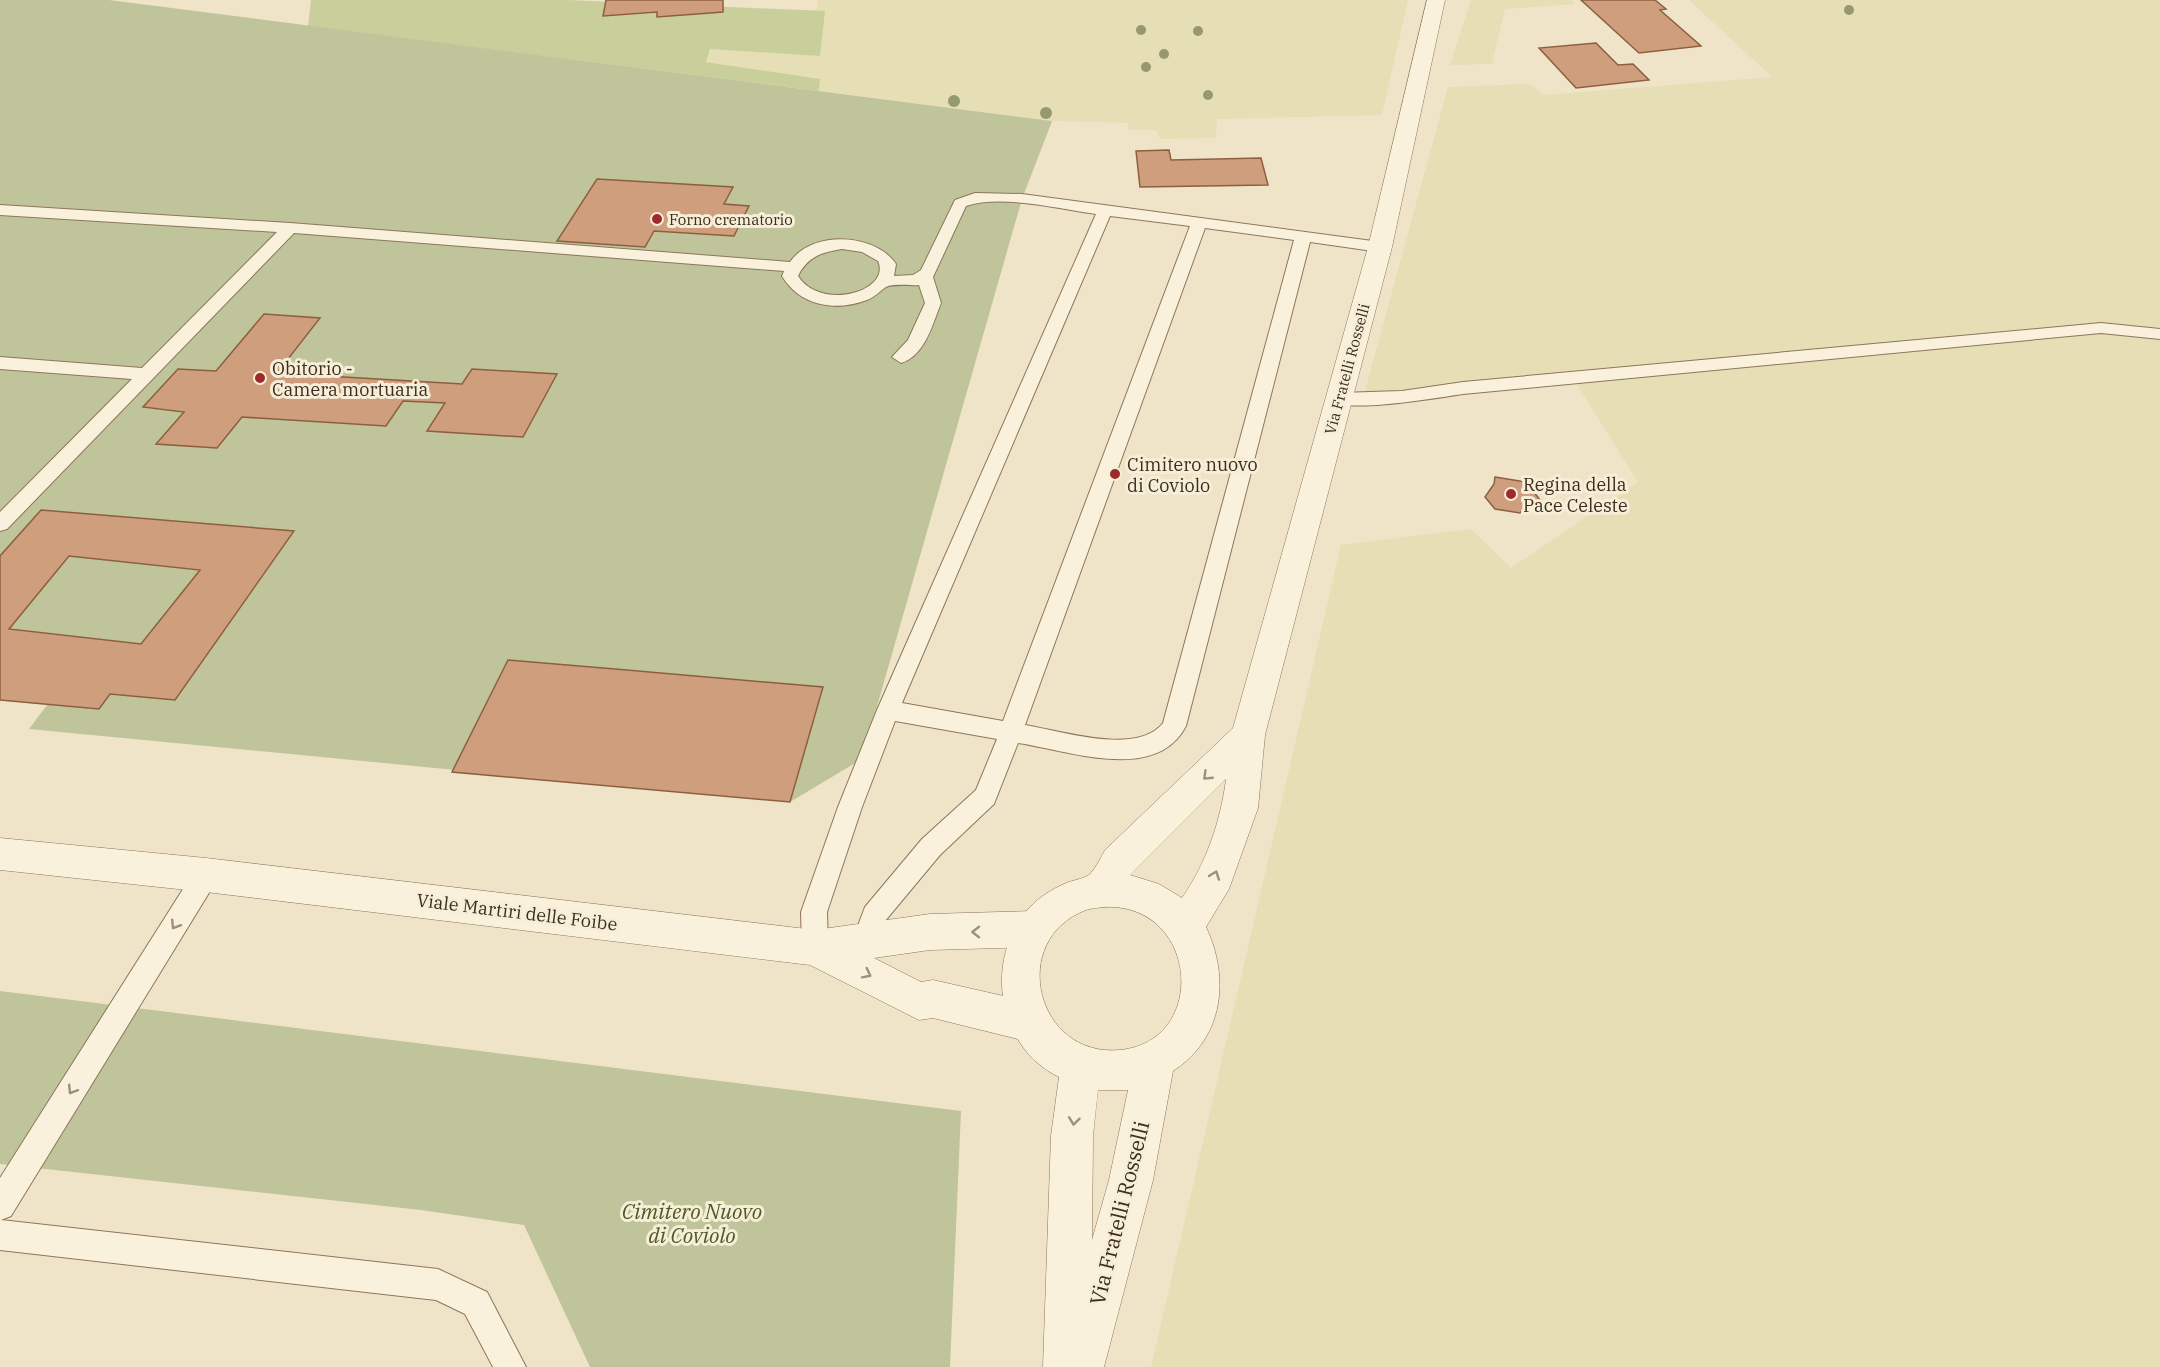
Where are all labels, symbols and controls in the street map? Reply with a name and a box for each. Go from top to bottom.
place label: Forno crematorio [669,210,793,229]
marker: Forno crematorio [650,212,664,226]
street label: Via Fratelli Rosselli [1320,301,1374,437]
place label: Obitorio - Camera mortuaria [272,357,429,401]
marker: Obitorio - Camera mortuaria [253,371,267,385]
place label: Cimitero nuovo di Coviolo [1127,453,1258,497]
marker: Cimitero nuovo di Coviolo [1108,467,1122,481]
place label: Regina della Pace Celeste [1523,473,1628,517]
marker: Regina della Pace Celeste [1504,487,1518,501]
one-way arrow [1203,769,1214,780]
one-way arrow [1208,870,1220,881]
street label: Viale Martiri delle Foibe [415,888,619,936]
one-way arrow [171,919,183,929]
one-way arrow [971,926,980,938]
one-way arrow [861,967,872,979]
one-way arrow [68,1083,79,1094]
one-way arrow [1068,1117,1081,1126]
street label: Via Fratelli Rosselli [1083,1118,1155,1308]
park label: Cimitero Nuovo di Coviolo [622,1197,762,1249]

